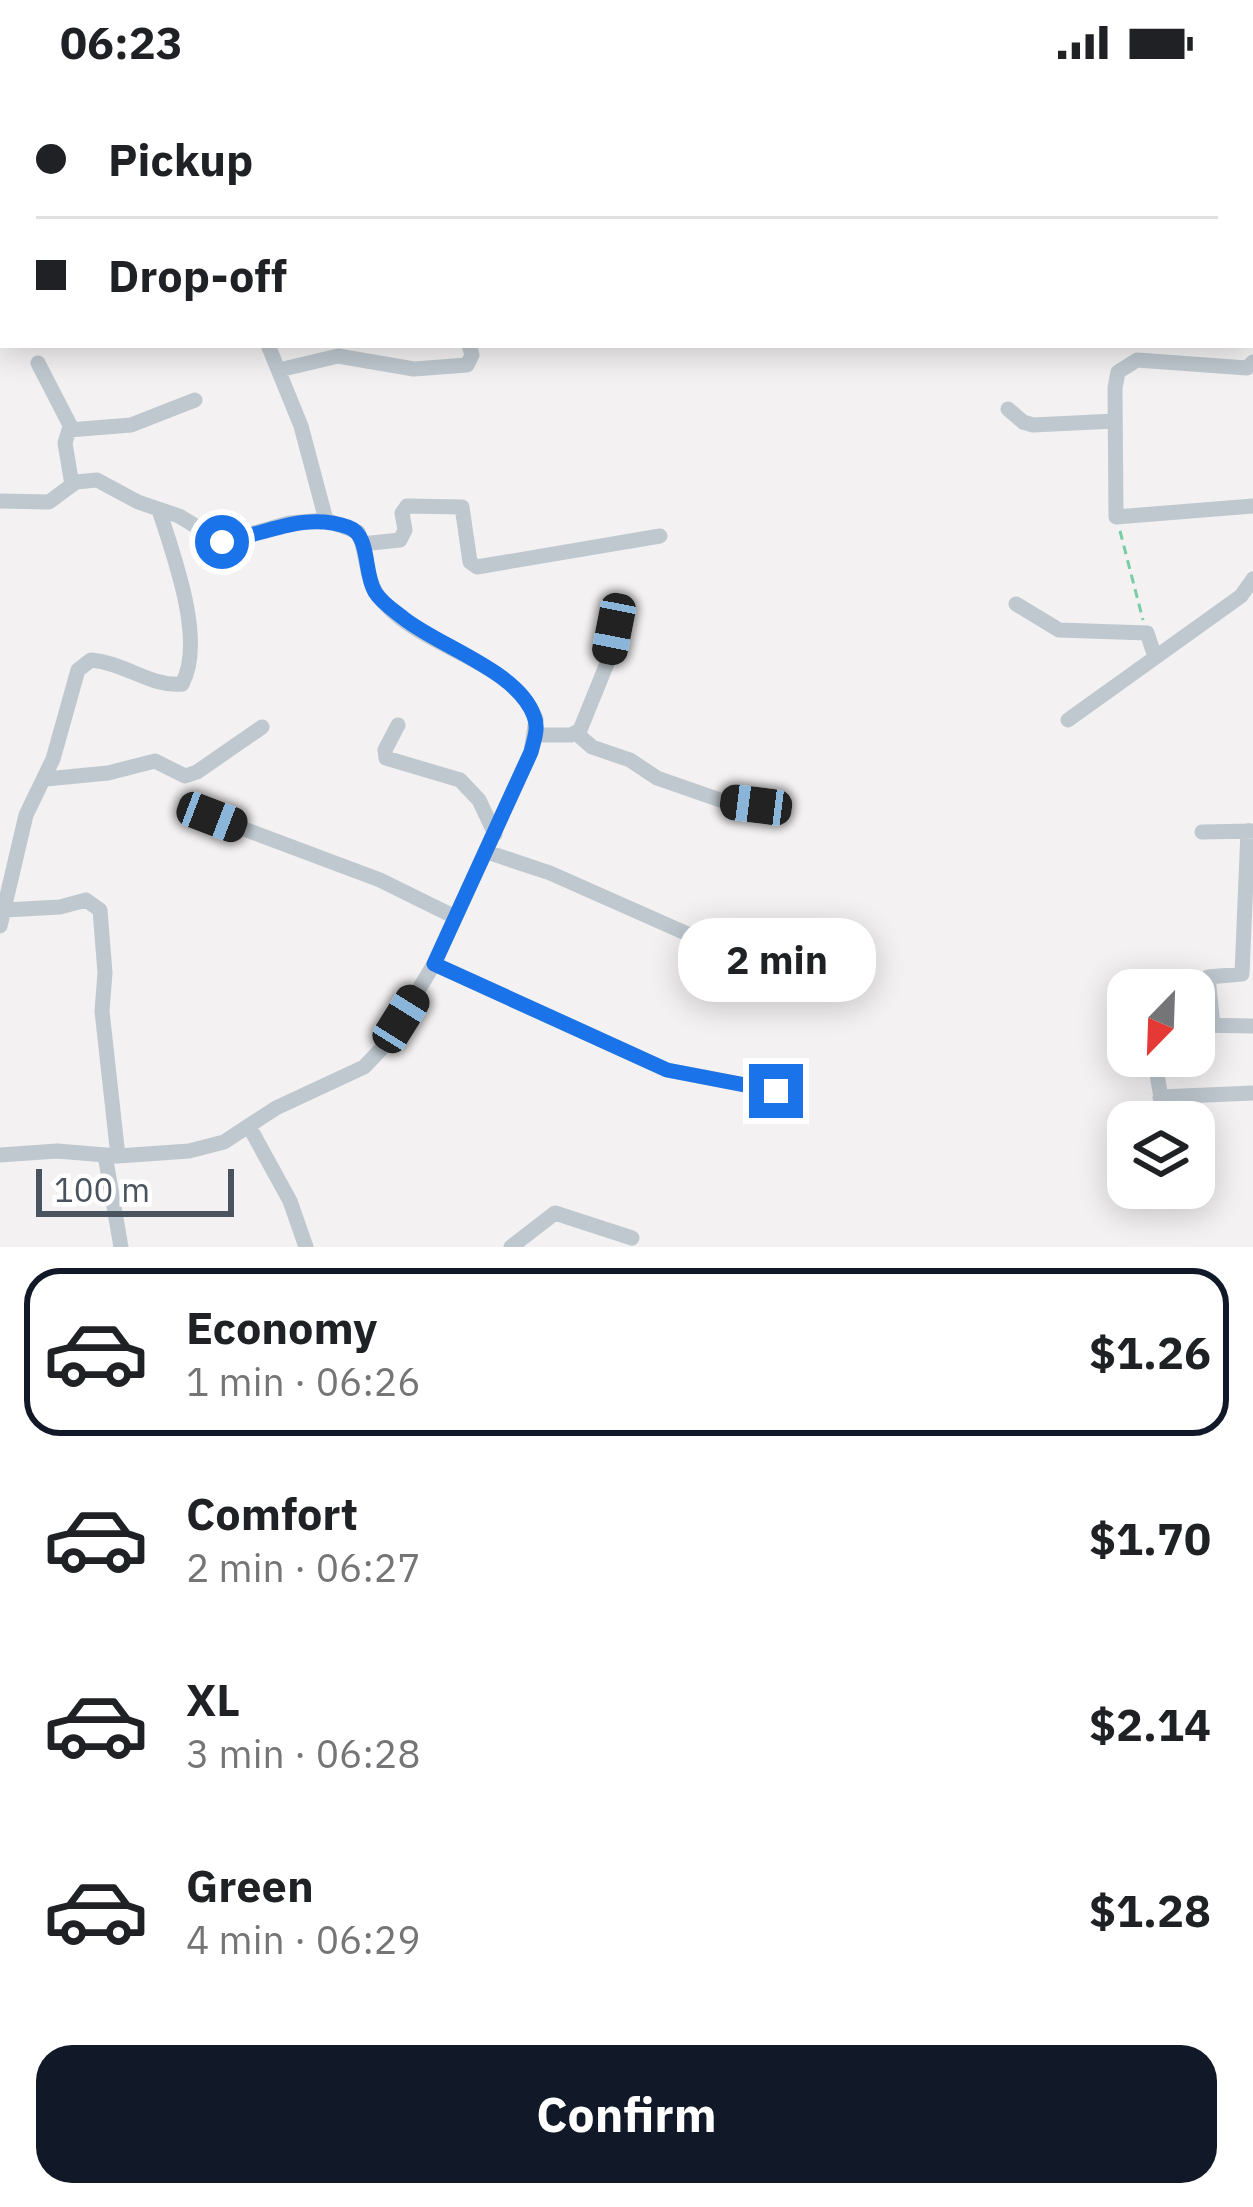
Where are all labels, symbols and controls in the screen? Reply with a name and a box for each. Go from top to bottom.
text: 06:23 [60,13,183,71]
text: Pickup [108,130,253,188]
text: Drop-off [108,246,287,304]
route start [195,515,249,569]
car [589,590,639,668]
car [718,783,794,827]
car [172,787,252,847]
callout: 2 min [677,917,875,1001]
text: 2 min [726,934,828,985]
north arrow [1107,969,1215,1077]
map controls [1107,969,1215,1209]
car [367,979,435,1059]
route end [749,1064,803,1118]
button: layers [1107,1101,1215,1209]
scale bar [36,1163,234,1216]
text: 100 m [54,1168,150,1211]
icon: car [42,1298,150,1406]
text: Economy [186,1298,377,1356]
text: $1.26 [1089,1323,1211,1381]
text: 1 min · 06:26 [186,1356,421,1407]
icon: car [42,1484,150,1592]
text: Comfort [186,1484,358,1542]
text: $1.70 [1089,1509,1211,1567]
text: 2 min · 06:27 [186,1542,421,1593]
icon: car [42,1670,150,1778]
text: XL [186,1670,240,1728]
text: $2.14 [1089,1695,1211,1753]
text: 3 min · 06:28 [186,1728,421,1779]
icon: car [42,1856,150,1964]
text: Green [186,1856,314,1914]
text: $1.28 [1089,1881,1211,1939]
text: 4 min · 06:29 [186,1914,421,1965]
button: Confirm [36,2045,1217,2183]

